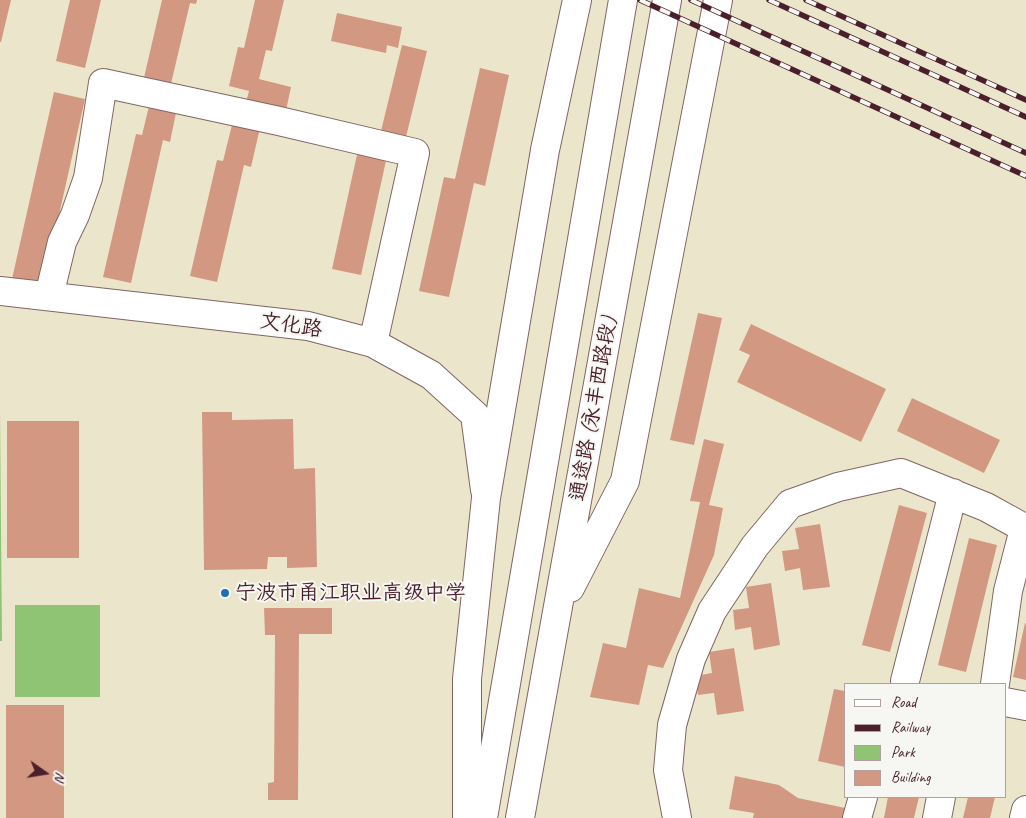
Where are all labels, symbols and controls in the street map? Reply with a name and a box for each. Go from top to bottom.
street label: 文化路 [258,309,324,343]
street label: 通途路 (永丰西路段) [565,315,623,503]
place label: 宁波市甬江职业高级中学 [235,580,466,606]
marker: 宁波市甬江职业高级中学 [219,587,231,599]
legend [844,683,1006,798]
text: Road [891,693,916,712]
text: Railway [891,718,930,737]
text: Park [891,743,915,762]
north arrow [20,748,70,798]
text: Building [891,768,930,787]
text: N [51,770,69,783]

